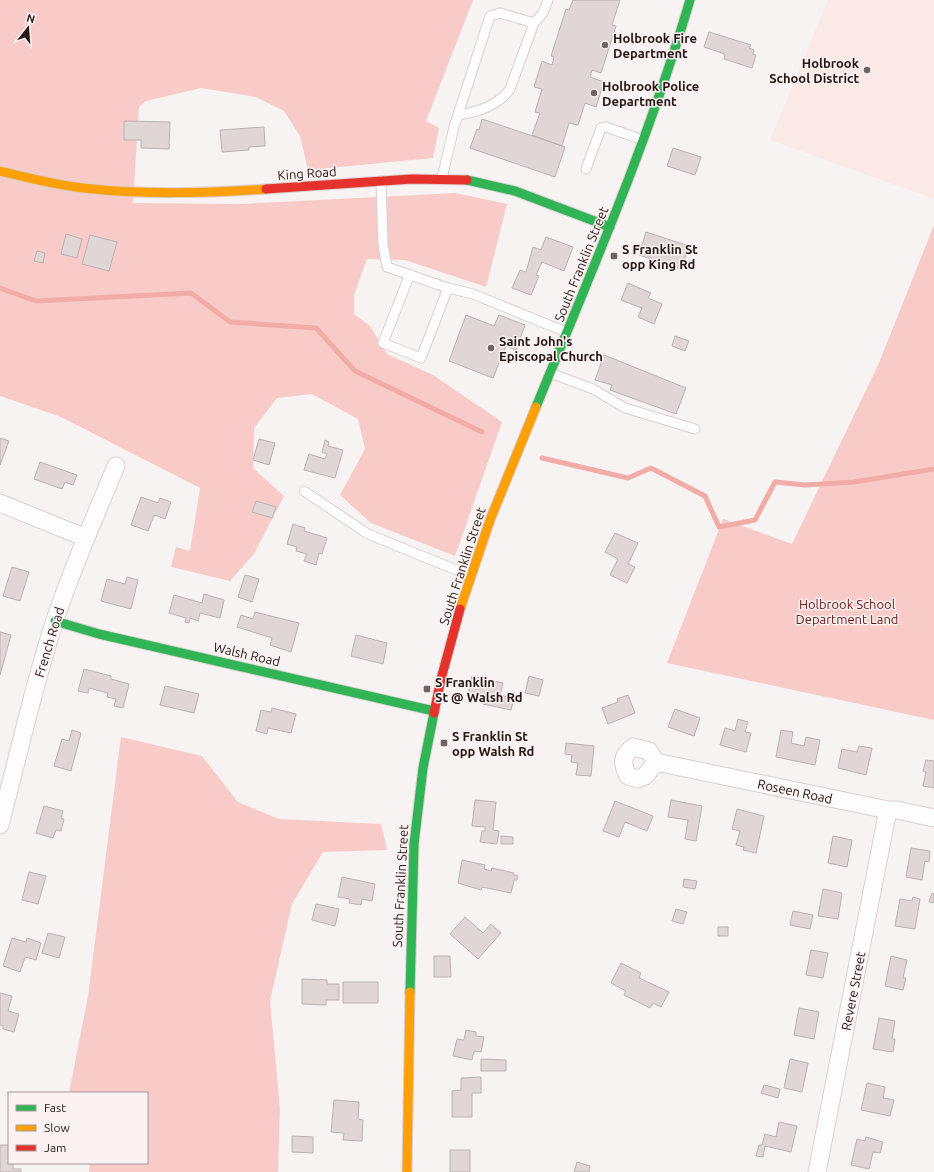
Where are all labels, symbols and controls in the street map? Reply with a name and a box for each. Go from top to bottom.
north arrow [8,8,48,48]
text: N [25,11,37,25]
place label: Holbrook Fire Department [613,31,697,60]
marker: Holbrook Fire Department [600,40,610,50]
place label: Holbrook School District [769,56,860,85]
marker: Holbrook School District [862,65,872,75]
place label: Holbrook Police Department [602,79,699,108]
marker: Holbrook Police Department [589,88,599,98]
street label: King Road [277,164,337,182]
street label: South Franklin Street [552,204,610,324]
place label: S Franklin St opp King Rd [622,242,698,271]
marker: S Franklin St opp King Rd [609,251,619,261]
place label: Saint John's Episcopal Church [499,334,603,363]
marker: Saint John's Episcopal Church [486,343,496,353]
street label: South Franklin Street [436,505,488,627]
park label: Holbrook School Department Land [796,597,898,626]
street label: French Road [32,605,66,679]
street label: Walsh Road [212,640,282,668]
place label: S Franklin St @ Walsh Rd [435,675,523,704]
marker: S Franklin St @ Walsh Rd [422,684,432,694]
place label: S Franklin St opp Walsh Rd [452,729,534,758]
marker: S Franklin St opp Walsh Rd [439,738,449,748]
street label: Roseen Road [756,776,834,806]
street label: South Franklin Street [390,824,410,948]
street label: Revere Street [838,950,868,1032]
legend [8,1092,148,1164]
text: Fast [44,1101,66,1114]
text: Slow [44,1121,70,1134]
text: Jam [44,1141,66,1154]

